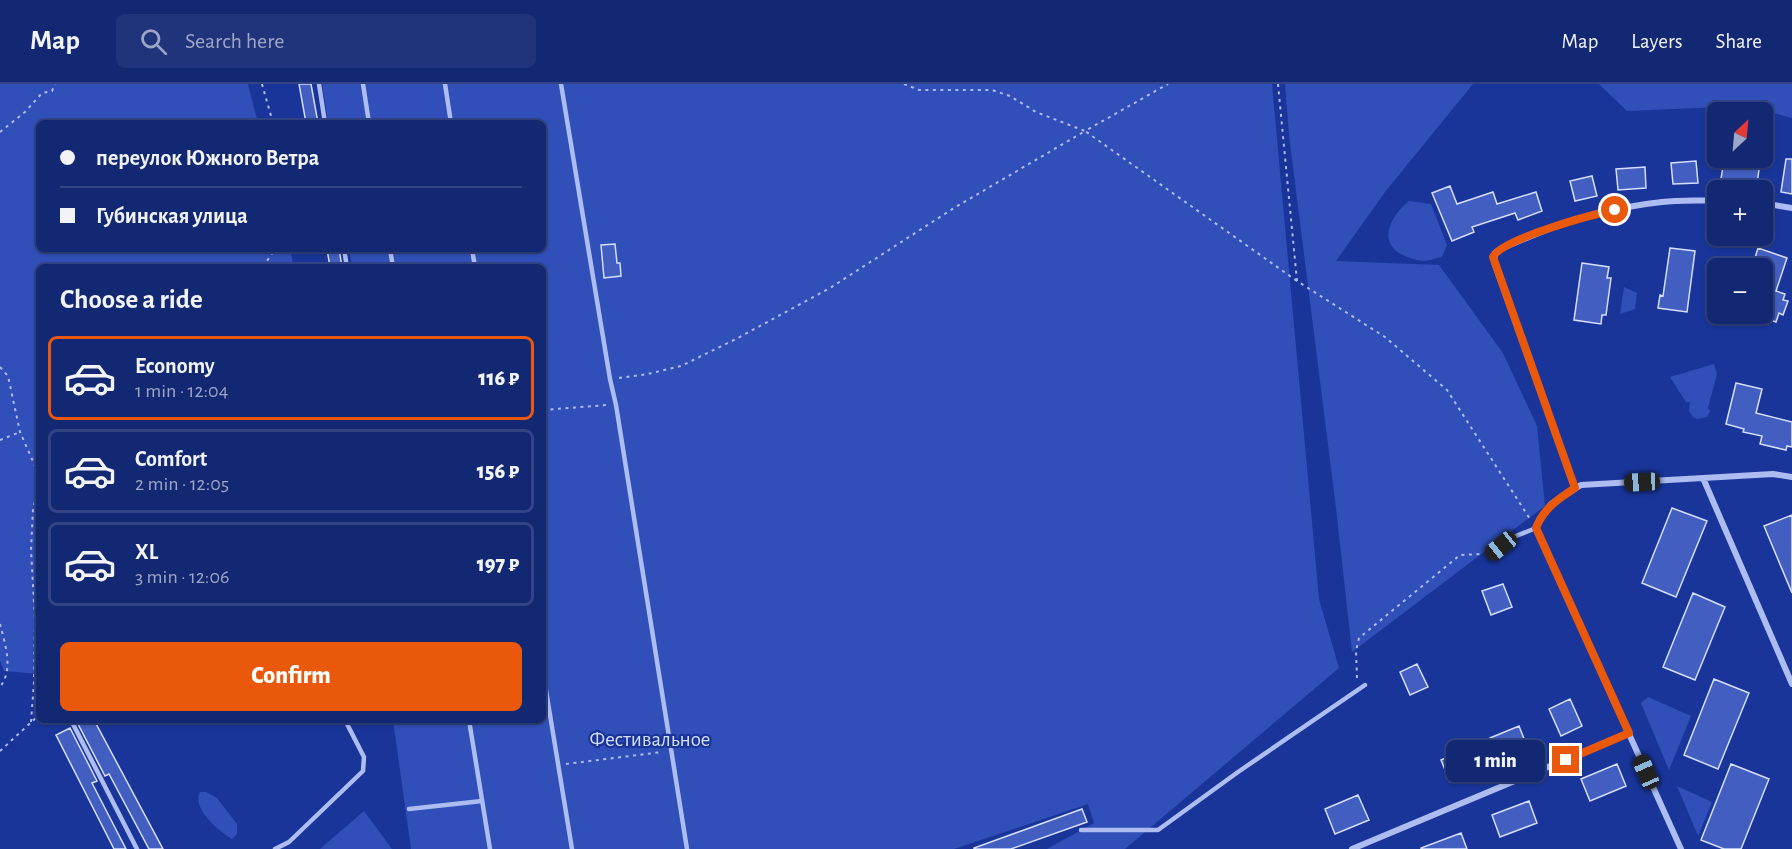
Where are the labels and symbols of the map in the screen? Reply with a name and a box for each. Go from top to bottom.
north arrow [1707,102,1773,168]
route start [1601,196,1628,223]
car [1624,472,1660,492]
car [1481,528,1521,564]
park label: Фестивальное [590,729,710,750]
callout: 1 min [1446,739,1545,781]
route end [1552,746,1579,773]
car [1630,752,1662,792]

